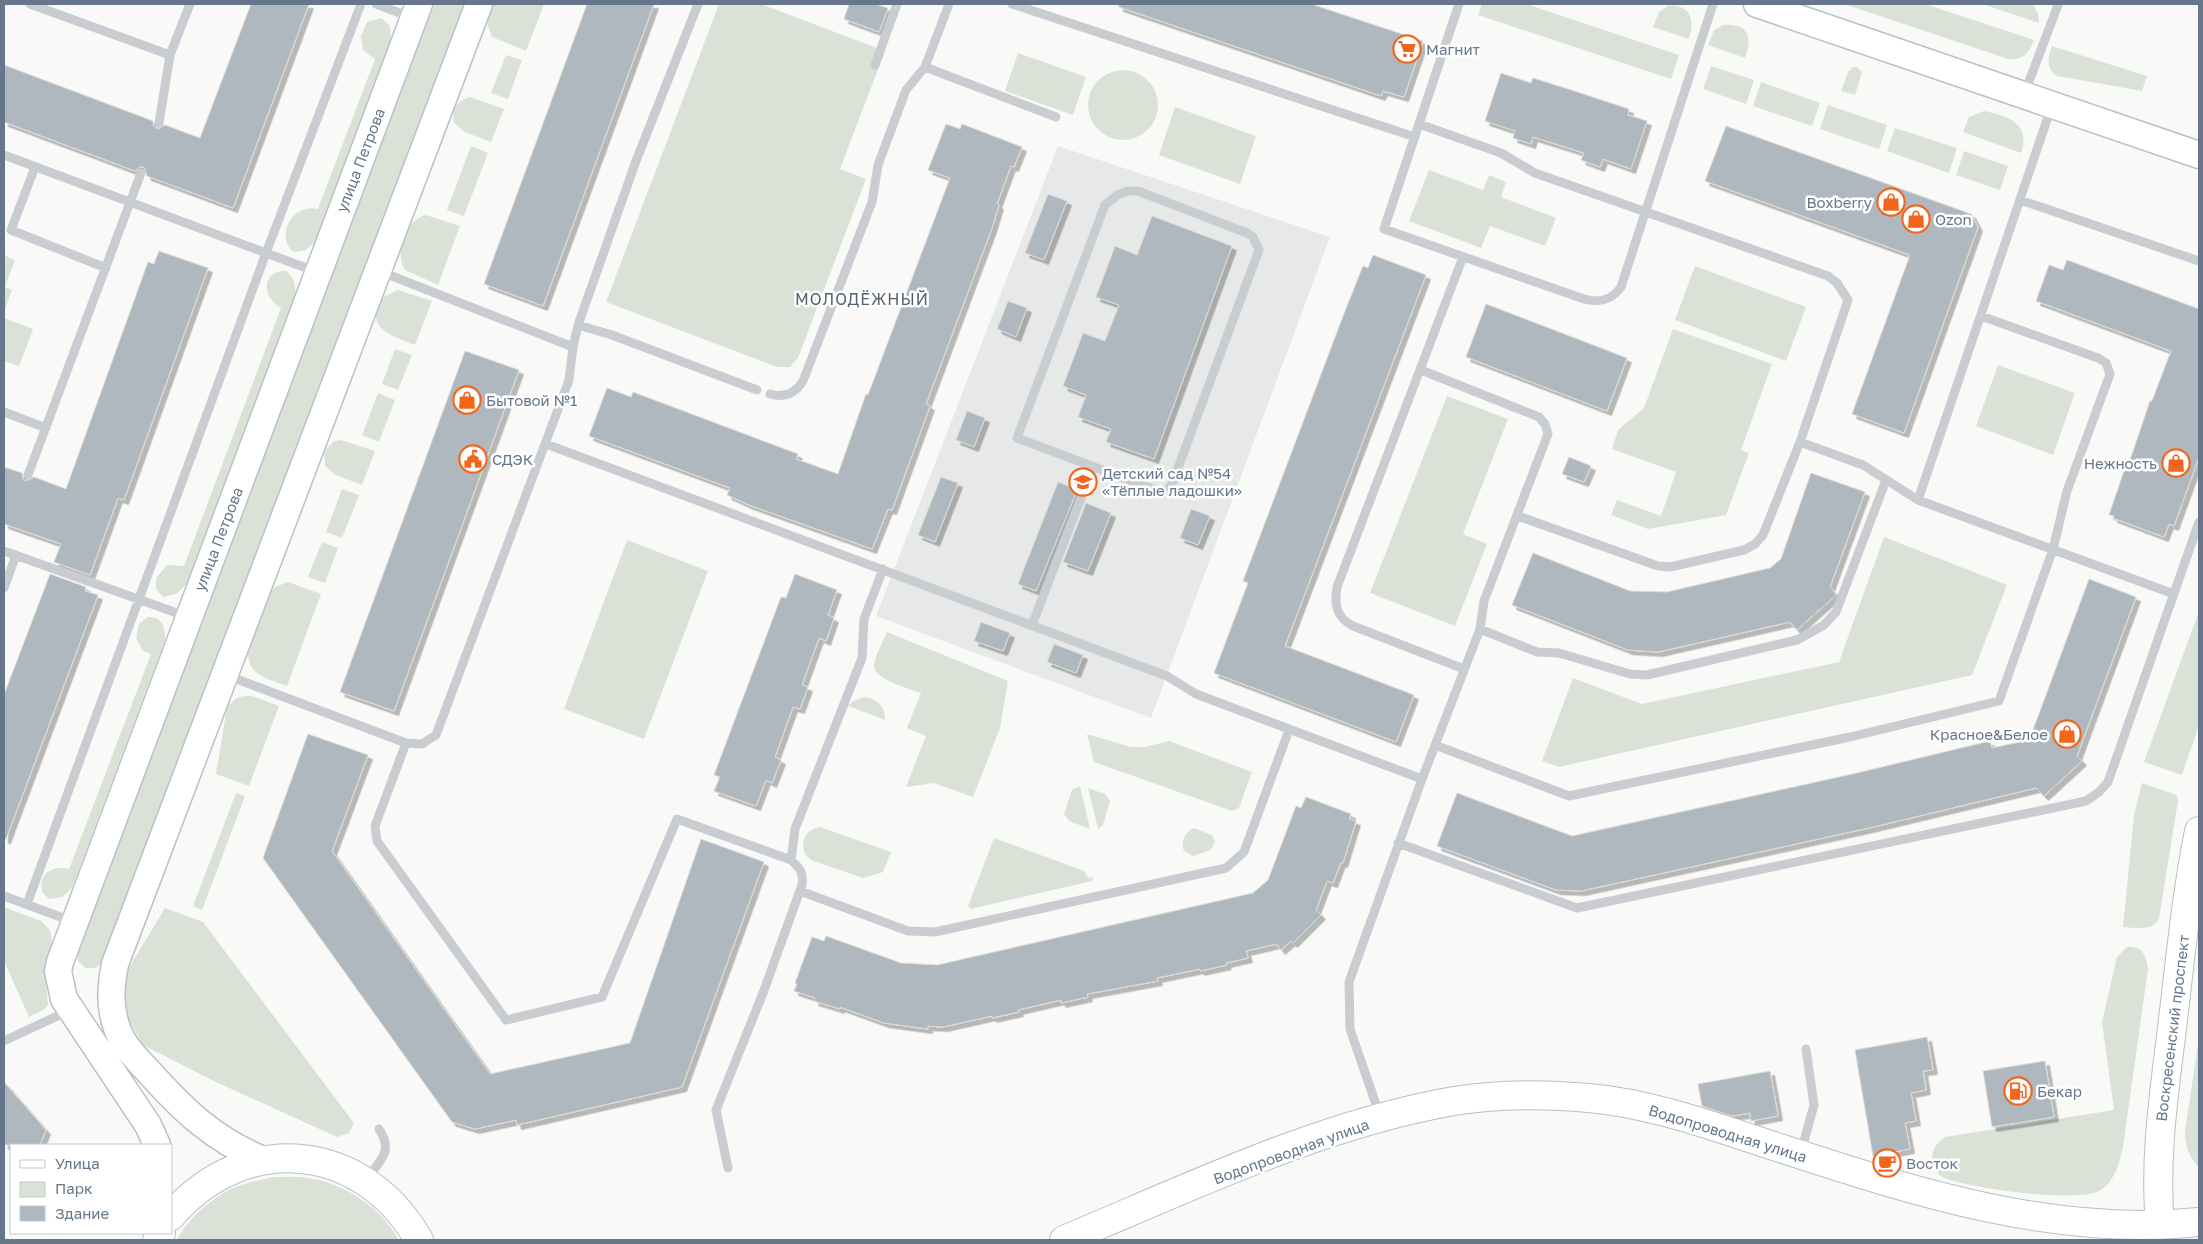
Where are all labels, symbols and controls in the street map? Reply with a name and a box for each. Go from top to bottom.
supermarket icon: Магнит [1392,34,1422,64]
place label: Магнит [1426,40,1481,58]
street label: улица Петрова [332,105,388,215]
shop icon: Boxberry [1876,187,1906,217]
place label: Boxberry [1807,193,1873,211]
shop icon: Ozon [1901,204,1931,234]
place label: Ozon [1935,210,1972,228]
district label: МОЛОДЁЖНЫЙ [795,289,929,309]
shop icon: Бытовой №1 [452,385,482,415]
place label: Бытовой №1 [486,391,577,409]
public building icon: СДЭК [458,444,488,474]
shop icon: Нежность [2161,448,2191,478]
place label: СДЭК [492,450,534,468]
place label: Нежность [2084,454,2157,472]
place label: Детский сад №54 «Тёплые ладошки» [1102,464,1242,499]
school or university icon: Детский сад №54 «Тёплые ладошки» [1068,467,1098,497]
street label: улица Петрова [190,484,246,594]
shop icon: Красное&Белое [2052,719,2082,749]
place label: Красное&Белое [1930,725,2048,743]
street label: Воскресенский проспект [2152,933,2192,1122]
fuel station icon: Бекар [2003,1076,2033,1106]
place label: Бекар [2037,1082,2082,1100]
street label: Водопроводная улица [1647,1100,1809,1166]
street label: Водопроводная улица [1211,1114,1371,1188]
legend [10,1144,172,1234]
cafe icon: Восток [1872,1148,1902,1178]
text: Улица [55,1154,100,1172]
place label: Восток [1906,1154,1958,1172]
text: Парк [55,1179,93,1197]
text: Здание [55,1204,109,1222]

